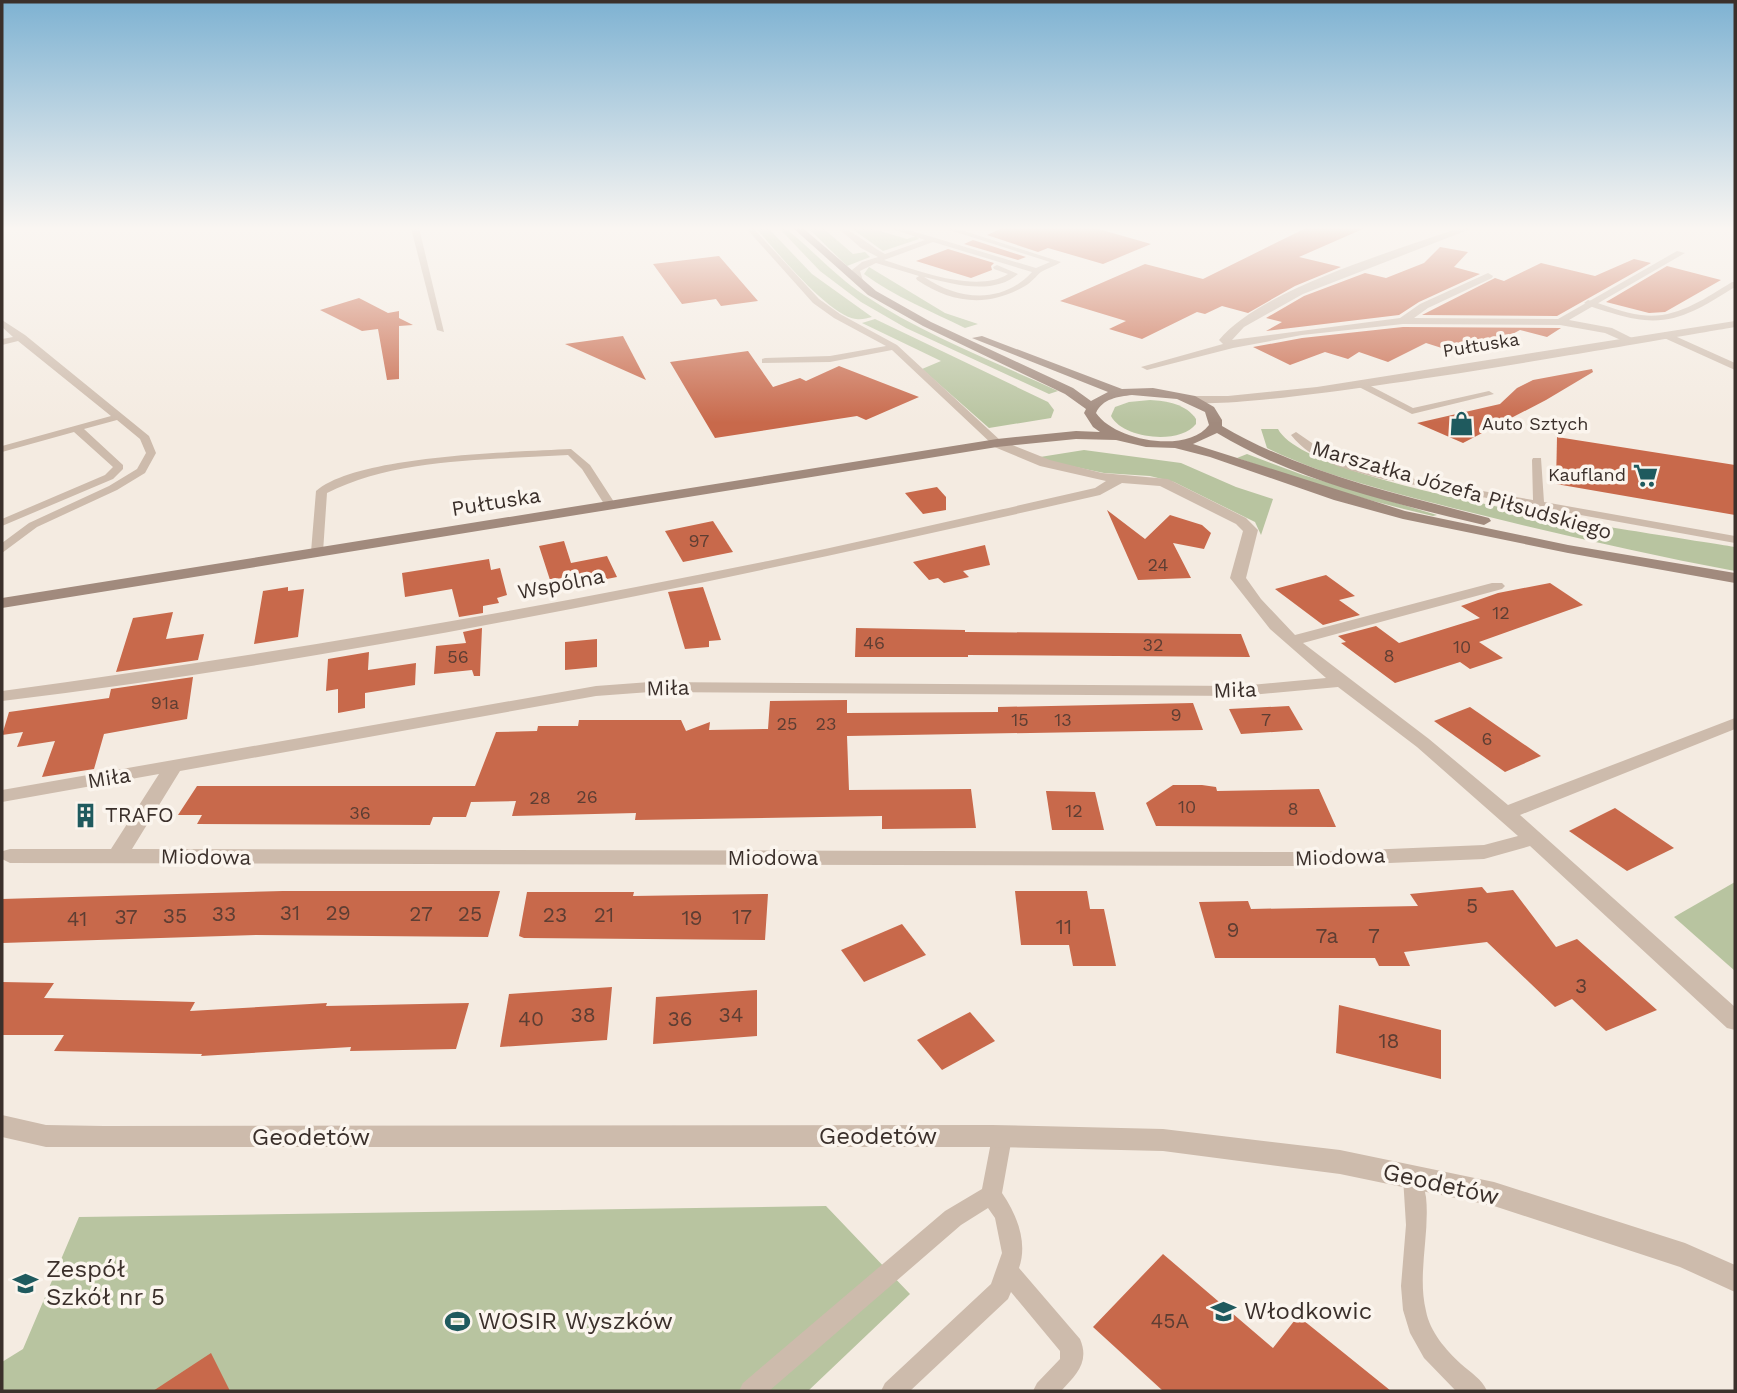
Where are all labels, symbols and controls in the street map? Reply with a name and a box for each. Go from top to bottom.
street label: Pułtuska [1441,328,1521,361]
shop icon: Auto Sztych [1448,410,1476,438]
place label: Auto Sztych [1482,413,1588,434]
street label: Marszałka Józefa Piłsudskiego [1309,435,1615,544]
supermarket icon: Kaufland [1632,461,1660,489]
place label: Kaufland [1548,464,1626,485]
street label: Pułtuska [450,482,542,521]
house number: 97 [689,530,709,551]
house number: 24 [1148,554,1168,575]
street label: Wspólna [515,563,606,604]
house number: 12 [1492,602,1510,623]
house number: 46 [863,632,885,653]
house number: 32 [1143,634,1164,655]
house number: 10 [1453,636,1471,657]
house number: 8 [1383,645,1395,666]
house number: 56 [447,646,469,667]
street label: Miła [646,675,690,700]
street label: Miła [1213,676,1257,703]
house number: 91a [151,692,179,713]
house number: 9 [1170,704,1182,725]
house number: 15 [1011,709,1029,730]
house number: 13 [1054,709,1072,730]
house number: 7 [1261,709,1271,730]
house number: 25 [777,713,797,734]
house number: 23 [816,713,837,734]
house number: 6 [1482,728,1492,749]
street label: Miła [86,762,132,793]
house number: 26 [576,786,598,807]
house number: 28 [529,787,551,808]
house number: 10 [1178,796,1196,817]
house number: 8 [1287,798,1299,819]
house number: 12 [1065,800,1083,821]
building icon: TRAFO [71,801,99,829]
place label: TRAFO [105,802,174,827]
house number: 36 [349,802,371,823]
street label: Miodowa [1294,842,1386,871]
street label: Miodowa [160,843,252,870]
street label: Miodowa [728,845,818,870]
house number: 5 [1466,893,1478,918]
house number: 31 [280,900,300,925]
house number: 29 [325,900,351,925]
house number: 33 [212,901,236,926]
house number: 27 [409,901,433,926]
house number: 25 [458,901,482,926]
house number: 23 [543,902,567,927]
house number: 21 [594,902,614,927]
house number: 35 [163,903,187,928]
house number: 37 [114,904,138,929]
house number: 17 [732,904,752,929]
house number: 19 [681,905,703,930]
house number: 41 [67,906,87,931]
house number: 11 [1056,914,1072,939]
house number: 9 [1227,917,1239,942]
house number: 7a [1315,923,1339,948]
house number: 7 [1368,923,1380,948]
house number: 3 [1575,973,1587,998]
house number: 38 [570,1002,596,1027]
house number: 34 [718,1002,744,1027]
house number: 40 [518,1006,544,1031]
house number: 36 [667,1006,693,1031]
house number: 18 [1378,1028,1400,1053]
street label: Geodetów [819,1122,937,1150]
street label: Geodetów [252,1123,370,1151]
street label: Geodetów [1380,1157,1502,1211]
place label: Zespół Szkół nr 5 [46,1255,165,1311]
school or university icon: Zespół Szkół nr 5 [12,1269,40,1297]
school or university icon: Włodkowic [1210,1297,1238,1325]
place label: Włodkowic [1244,1297,1372,1325]
sports icon: WOSIR Wyszków [444,1307,472,1335]
place label: WOSIR Wyszków [478,1307,673,1335]
house number: 45A [1151,1308,1190,1333]

